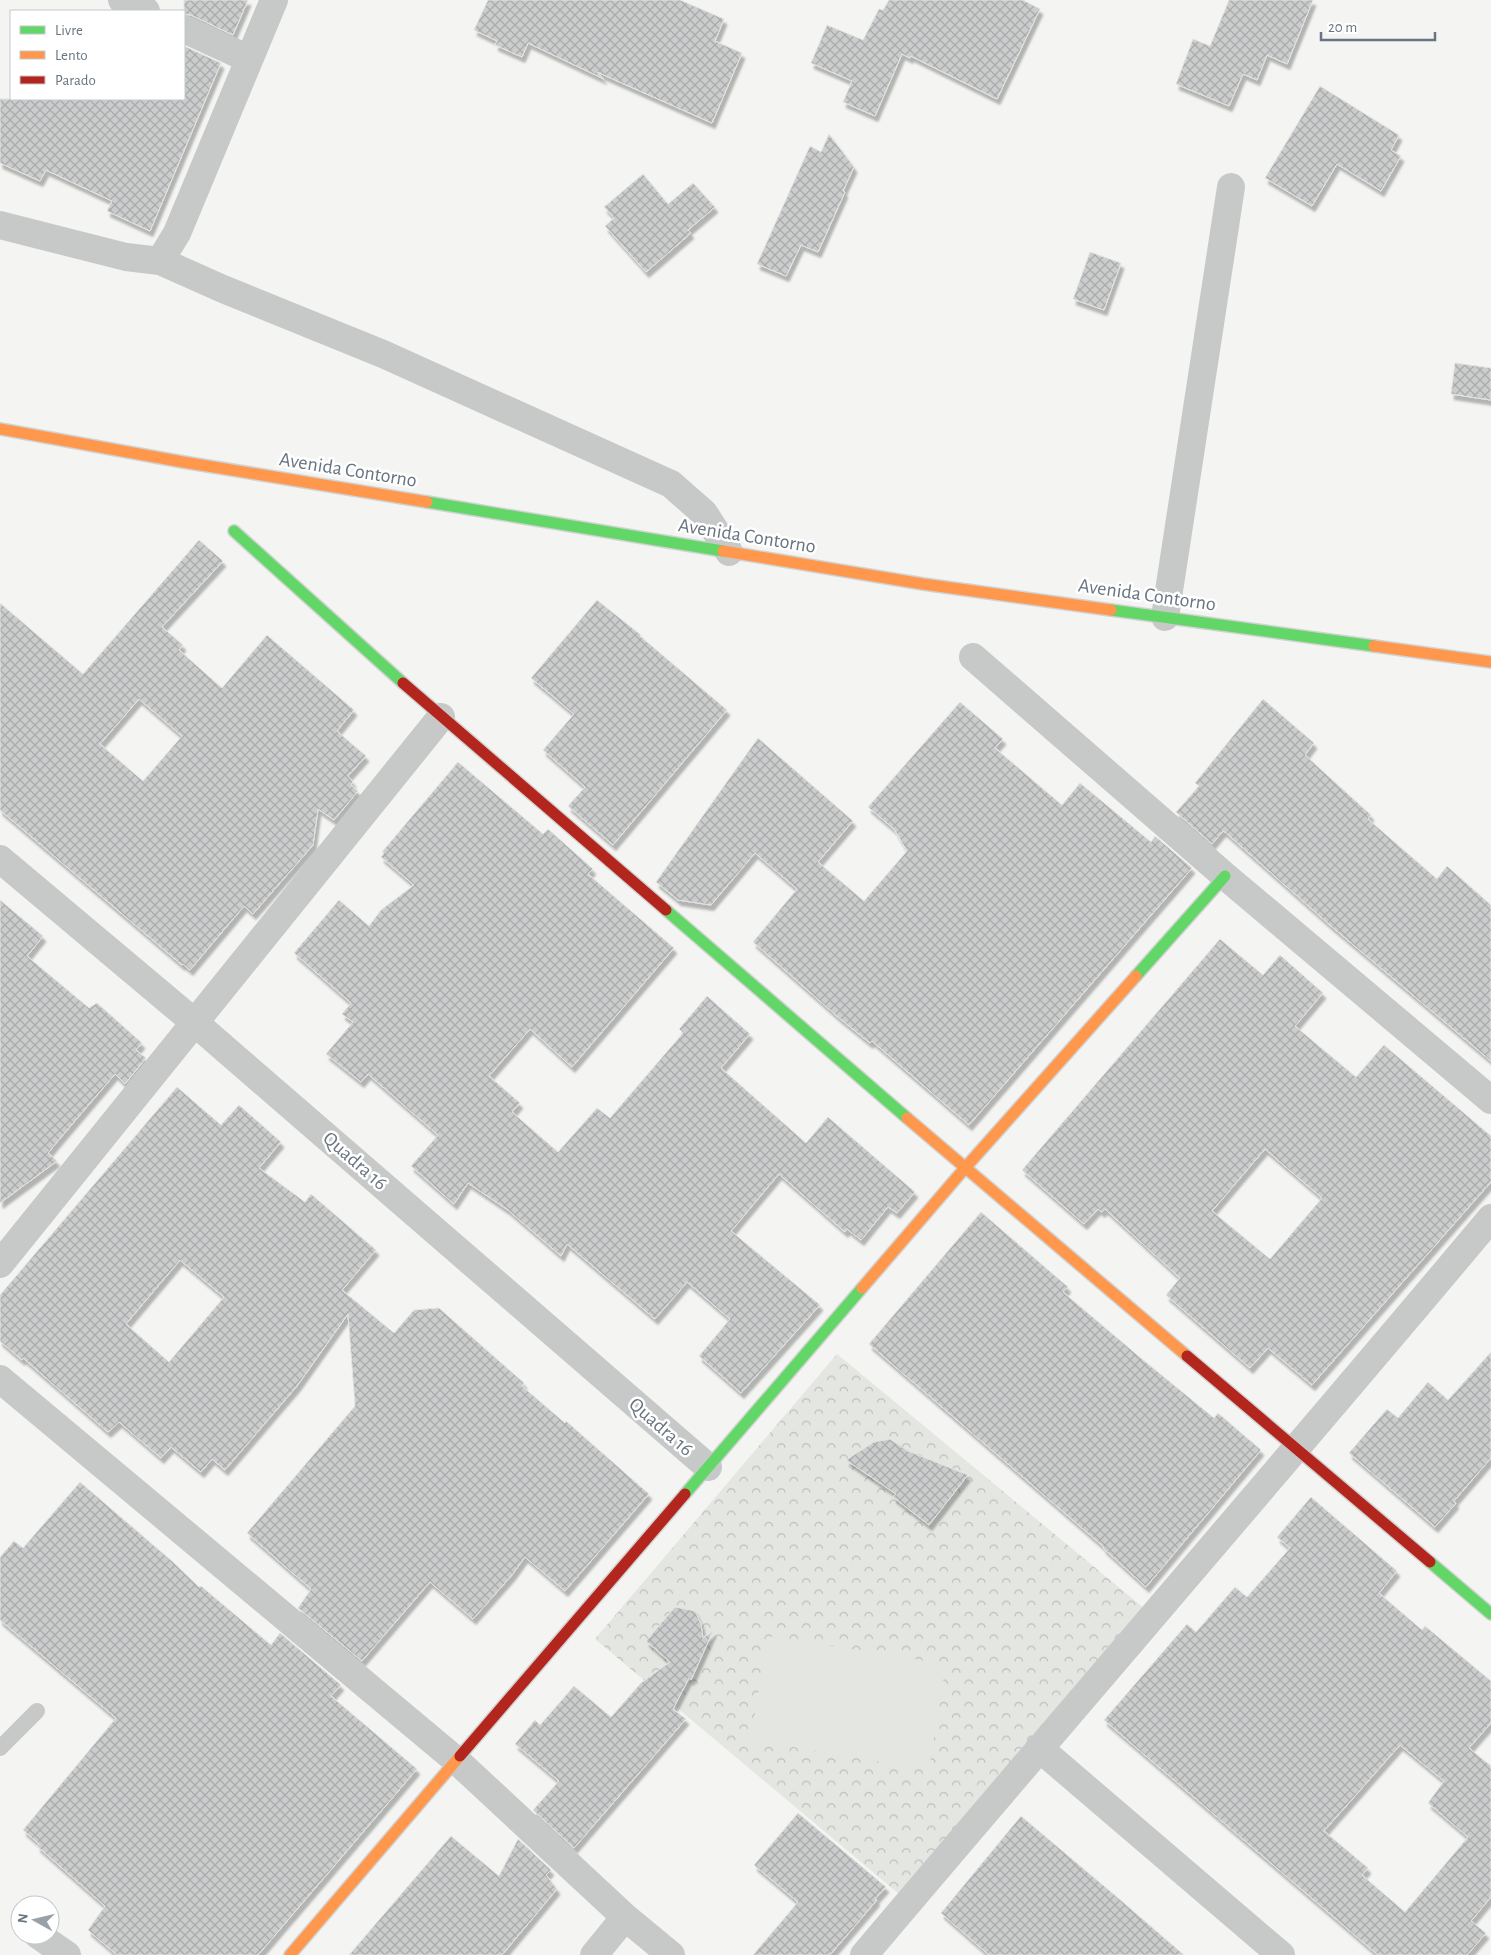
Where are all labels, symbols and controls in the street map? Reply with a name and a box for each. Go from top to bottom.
legend [10,10,185,100]
scale bar [1321,10,1435,42]
text: 20 m [1328,20,1357,35]
text: Livre [55,23,83,38]
text: Lento [55,48,88,63]
text: Parado [55,73,96,88]
street label: Avenida Contorno [278,449,418,491]
street label: Avenida Contorno [677,515,817,557]
street label: Avenida Contorno [1077,575,1217,615]
street label: Quadra 16 [319,1128,391,1194]
street label: Quadra 16 [625,1394,697,1460]
north arrow [10,1895,60,1945]
text: N [16,1913,31,1924]

